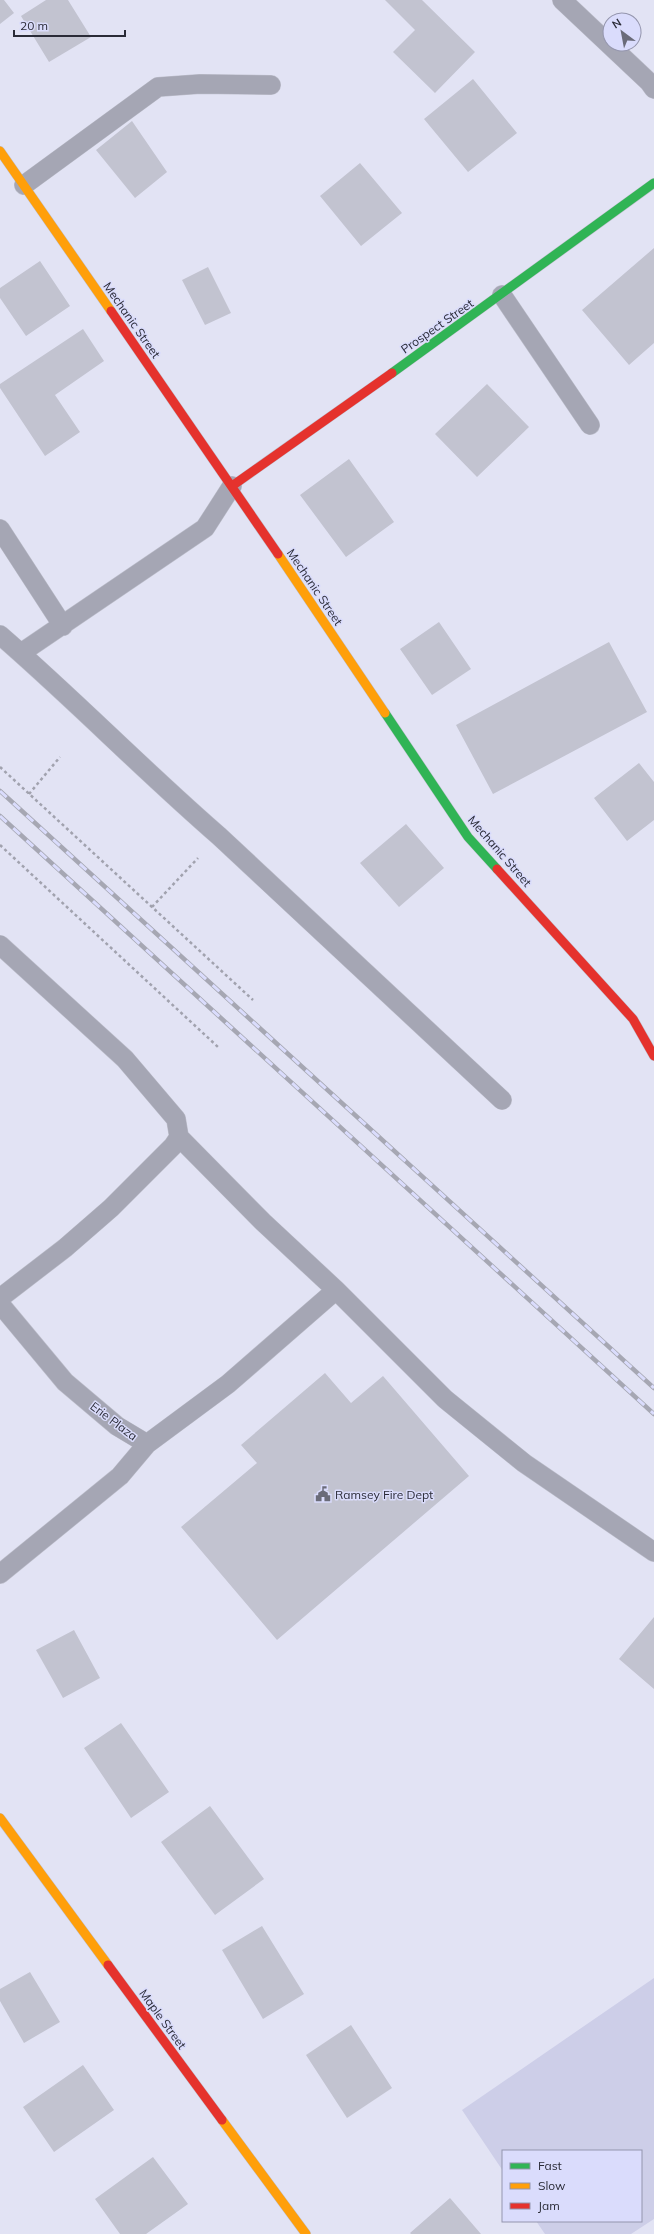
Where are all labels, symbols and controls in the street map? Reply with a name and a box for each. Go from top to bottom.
scale bar [14,12,125,38]
north arrow [602,12,642,52]
text: N [609,15,624,32]
text: 20 m [20,18,48,33]
street label: Mechanic Street [100,279,164,361]
street label: Prospect Street [398,295,476,357]
street label: Mechanic Street [284,546,346,628]
street label: Mechanic Street [465,812,535,890]
street label: Erie Plaza [87,1398,141,1444]
public building icon: Ramsey Fire Dept [314,1485,332,1503]
place label: Ramsey Fire Dept [335,1487,433,1502]
street label: Maple Street [136,1986,190,2052]
legend [502,2150,642,2222]
text: Fast [538,2158,562,2173]
text: Slow [538,2178,566,2193]
text: Jam [538,2198,560,2213]

